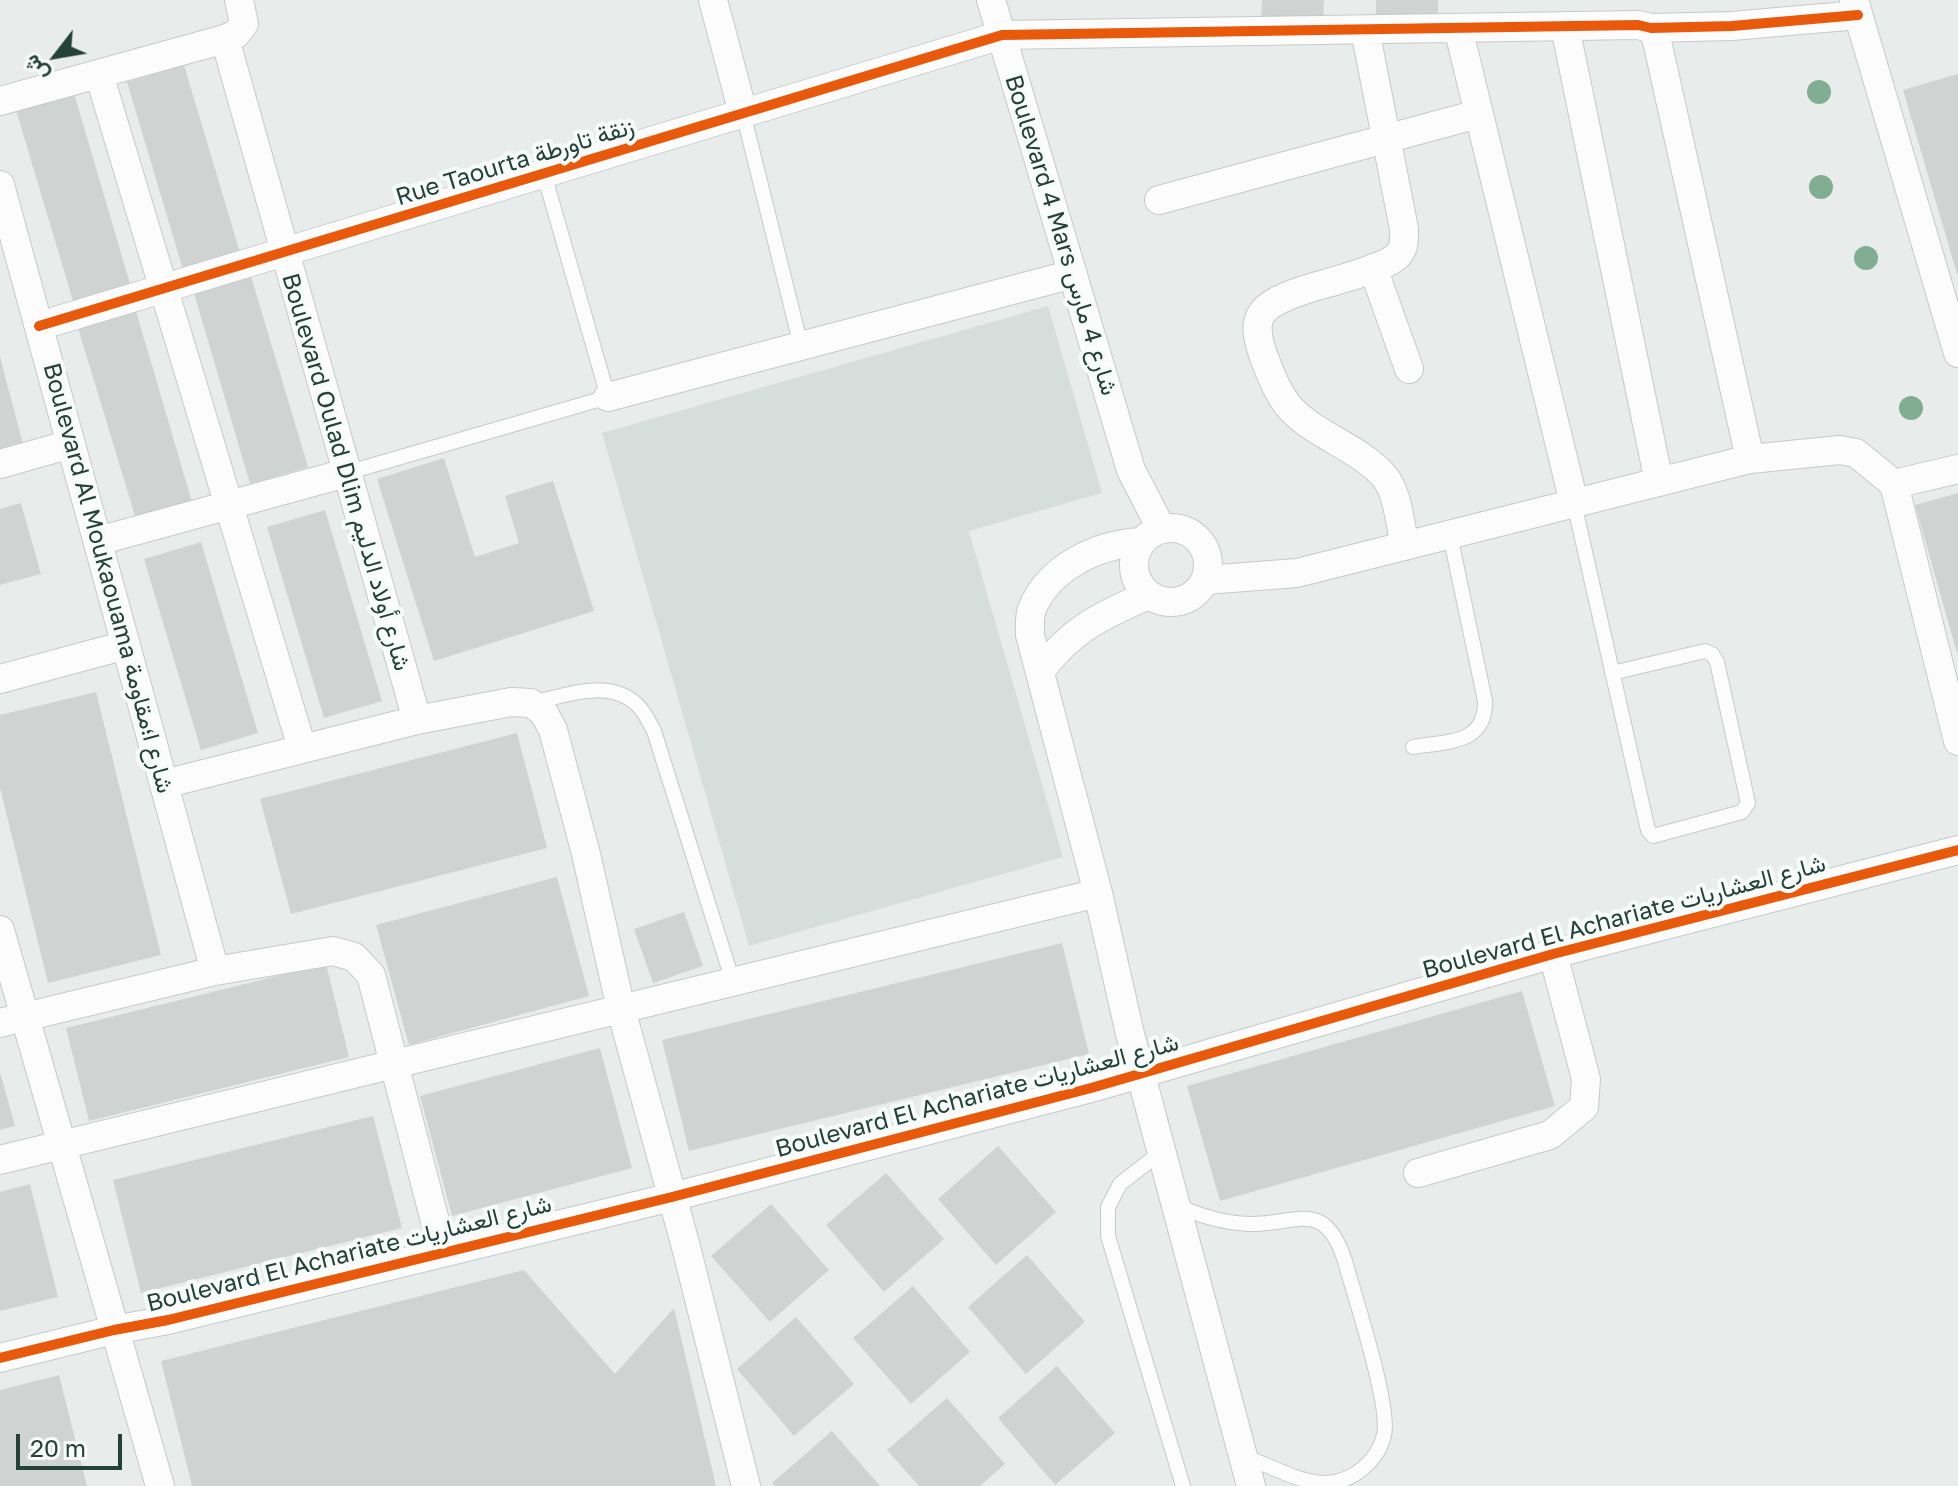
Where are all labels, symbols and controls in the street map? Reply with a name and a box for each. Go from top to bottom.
north arrow [16,16,96,96]
text: ش [17,50,53,87]
street label: Boulevard 4 Mars شارع 4 مارس [998,71,1124,399]
street label: Rue Taourta زنقة تاورطة [392,112,638,212]
street label: Boulevard Oulad Dlim شارع أولاد الدليم [275,270,417,674]
street label: Boulevard Al Moukaouama شارع ا؛مقاومة [37,360,179,796]
street label: Boulevard El Achariate شارع العشاريات [1419,849,1829,985]
street label: Boulevard El Achariate شارع العشاريات [772,1028,1182,1164]
street label: Boulevard El Achariate شارع العشاريات [144,1190,554,1318]
scale bar [20,1418,126,1468]
text: 20 m [30,1433,86,1462]

